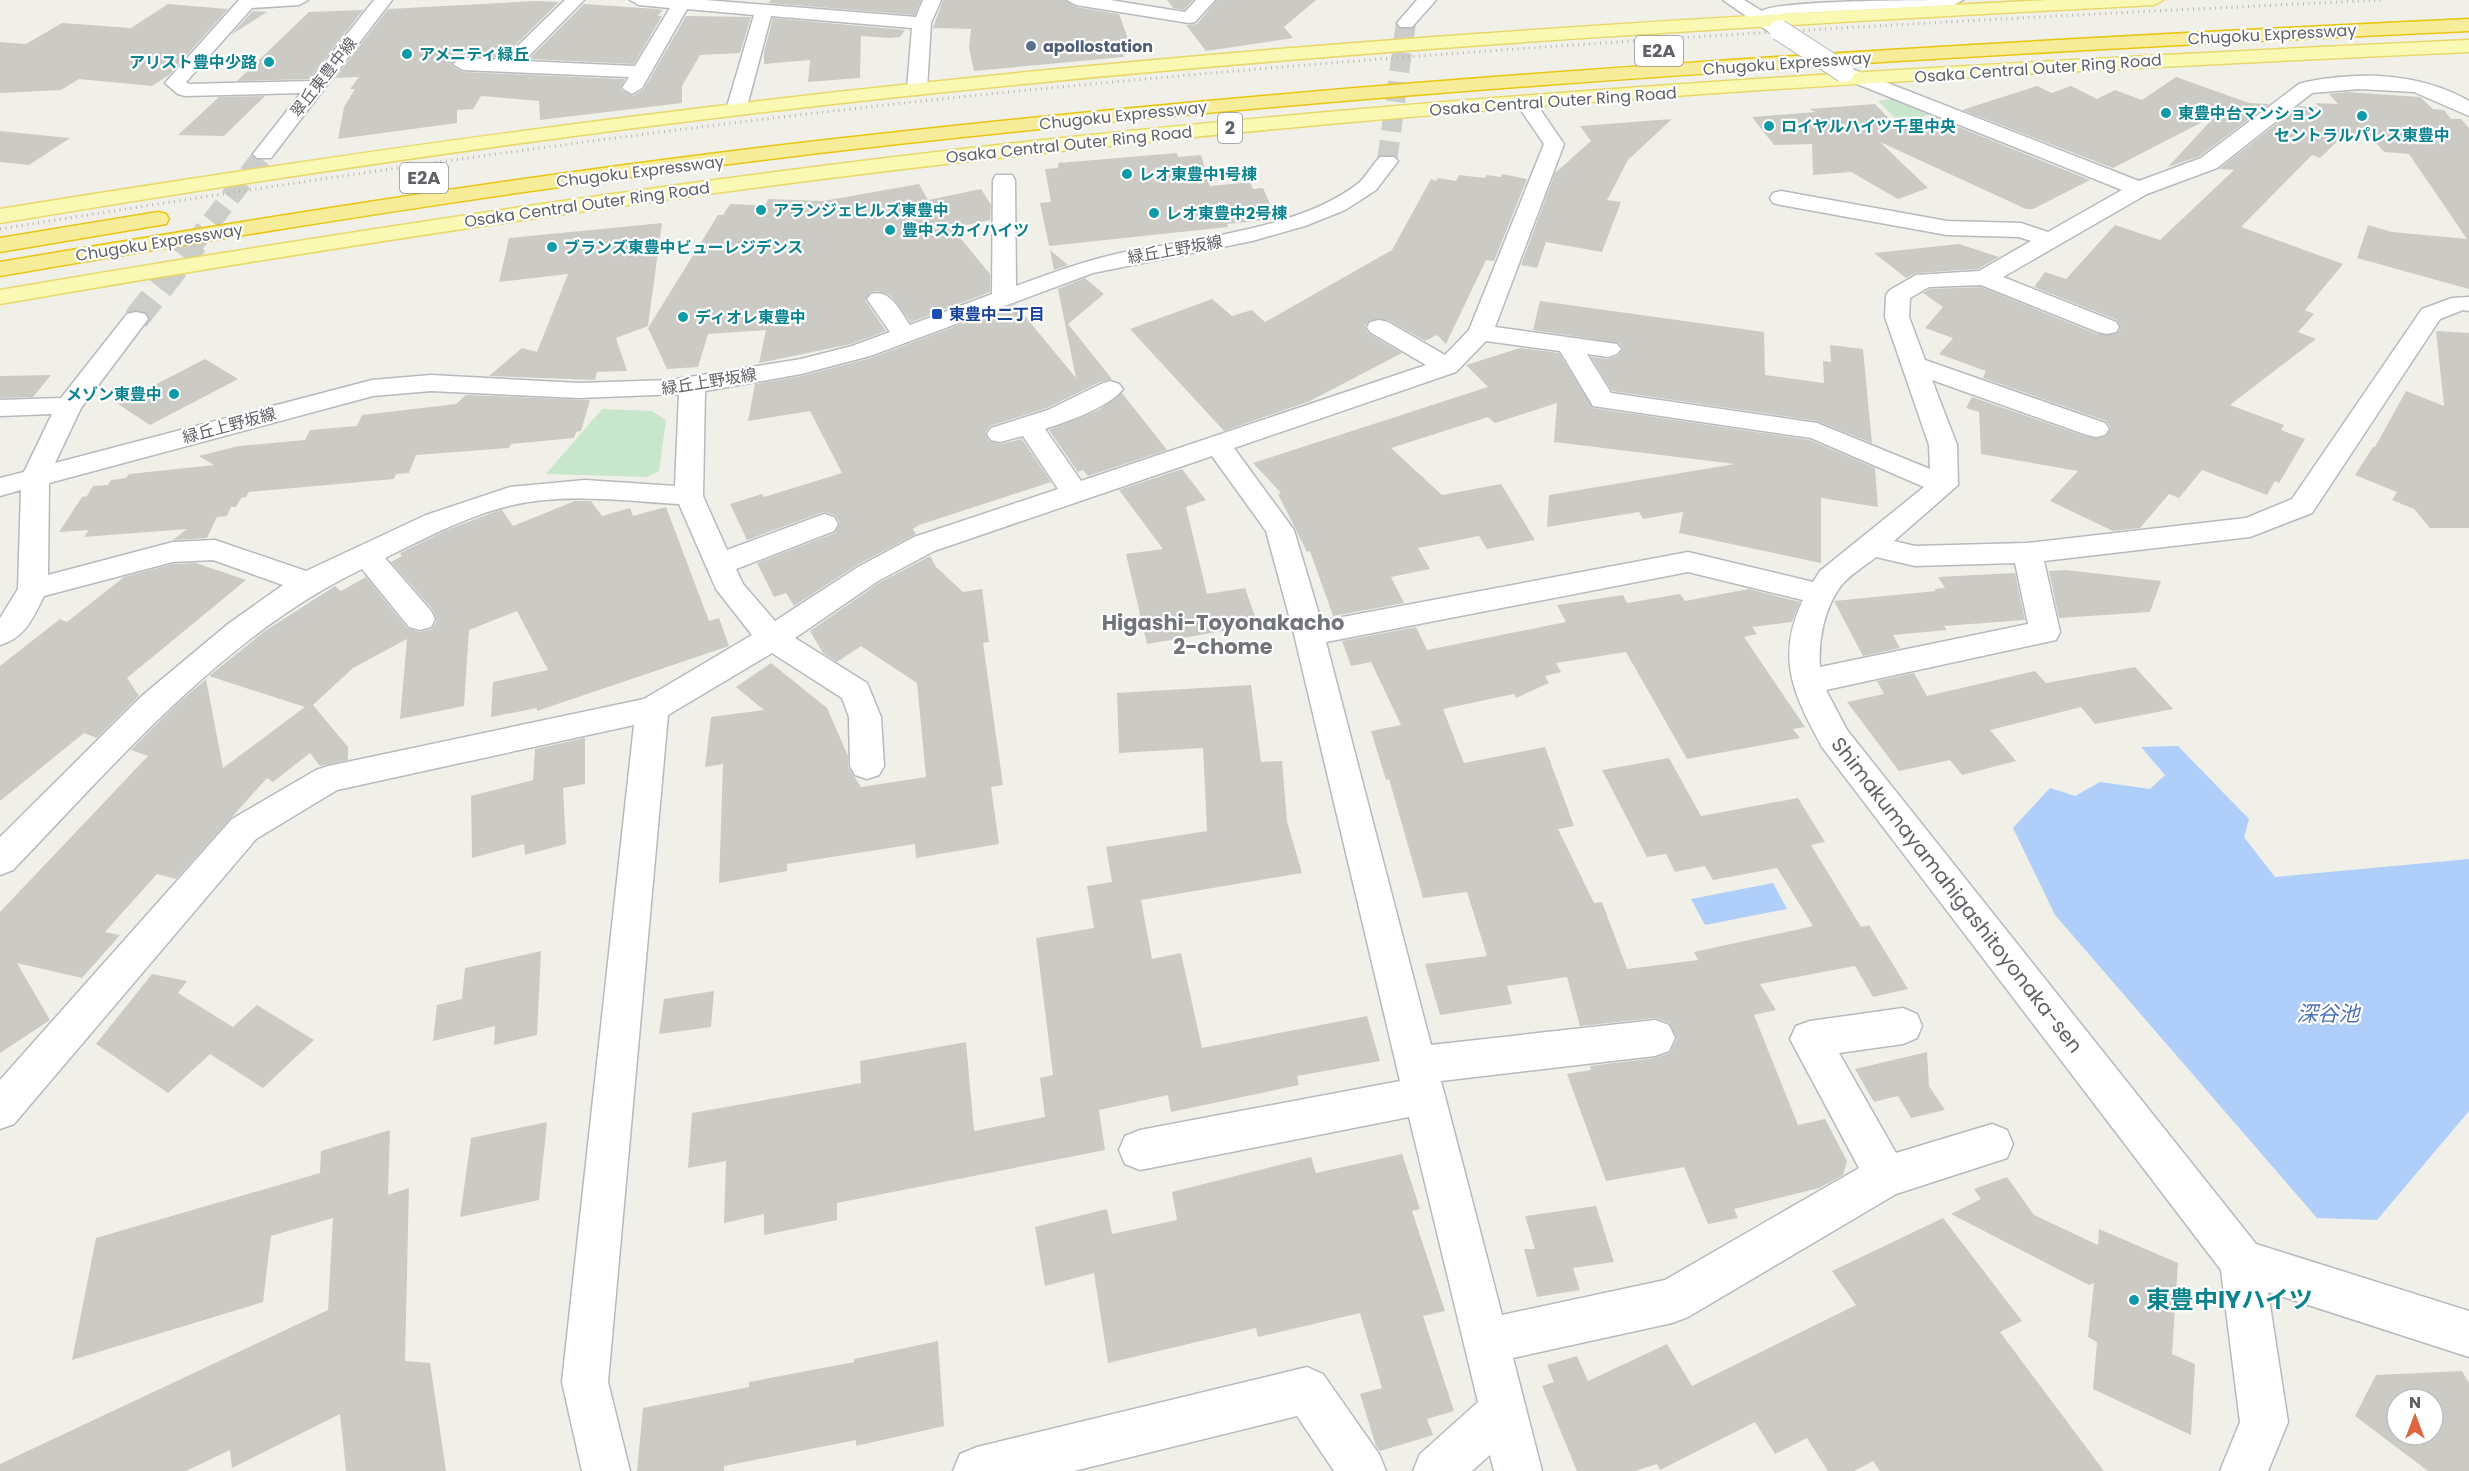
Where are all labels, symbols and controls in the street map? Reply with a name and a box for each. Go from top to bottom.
street label: Chugoku Expressway [2187,19,2357,50]
street label: 翠丘東豊中線 [285,32,362,122]
place label: apollostation [1043,35,1153,58]
road number: E2A [1635,36,1683,66]
marker: apollostation [1024,39,1038,53]
place label: アメニティ緑丘 [419,43,529,66]
street label: Chugoku Expressway [1702,46,1872,81]
marker: アメニティ緑丘 [400,47,414,61]
street label: Osaka Central Outer Ring Road [1914,48,2162,89]
place label: アリスト豊中少路 [129,51,257,74]
marker: アリスト豊中少路 [262,55,276,69]
street label: Osaka Central Outer Ring Road [1429,81,1677,122]
street label: Chugoku Expressway [1038,95,1208,136]
place label: 東豊中台マンション [2178,102,2322,125]
marker: 東豊中台マンション [2159,106,2173,120]
marker: セントラルパレス東豊中 [2355,109,2369,123]
road number: 2 [1218,113,1242,143]
place label: ロイヤルハイツ千里中央 [1781,115,1956,138]
marker: ロイヤルハイツ千里中央 [1762,119,1776,133]
street label: Osaka Central Outer Ring Road [945,120,1193,169]
place label: セントラルパレス東豊中 [2274,124,2450,147]
street label: Chugoku Expressway [555,150,725,193]
road number: E2A [400,163,448,193]
place label: レオ東豊中1号棟 [1139,163,1257,186]
marker: レオ東豊中1号棟 [1120,167,1134,181]
street label: Osaka Central Outer Ring Road [463,176,711,233]
place label: アランジェヒルズ東豊中 [773,199,949,222]
place label: レオ東豊中2号棟 [1166,202,1287,225]
marker: アランジェヒルズ東豊中 [754,203,768,217]
marker: レオ東豊中2号棟 [1147,206,1161,220]
street label: Chugoku Expressway [74,218,244,267]
place label: 豊中スカイハイツ [902,219,1029,242]
marker: 豊中スカイハイツ [883,223,897,237]
street label: 緑丘上野坂線 [1126,230,1224,269]
place label: ブランズ東豊中ビューレジデンス [564,236,803,259]
marker: ブランズ東豊中ビューレジデンス [545,240,559,254]
place label: 東豊中二丁目 [949,303,1045,326]
place label: ディオレ東豊中 [695,306,806,329]
marker: 東豊中二丁目 [930,307,944,321]
marker: ディオレ東豊中 [676,310,690,324]
street label: 緑丘上野坂線 [660,363,758,400]
place label: メゾン東豊中 [66,383,162,406]
marker: メゾン東豊中 [167,387,181,401]
street label: 緑丘上野坂線 [180,402,278,449]
district label: Higashi-Toyonakacho 2-chome [1102,608,1344,661]
street label: Shimakumayamahigashitoyonaka-sen [1825,731,2089,1059]
water label: 深谷池 [2297,999,2361,1028]
place label: 東豊中IYハイツ [2146,1283,2313,1316]
marker: 東豊中IYハイツ [2127,1293,2141,1307]
north arrow [2385,1387,2445,1447]
text: N [2409,1391,2421,1414]

